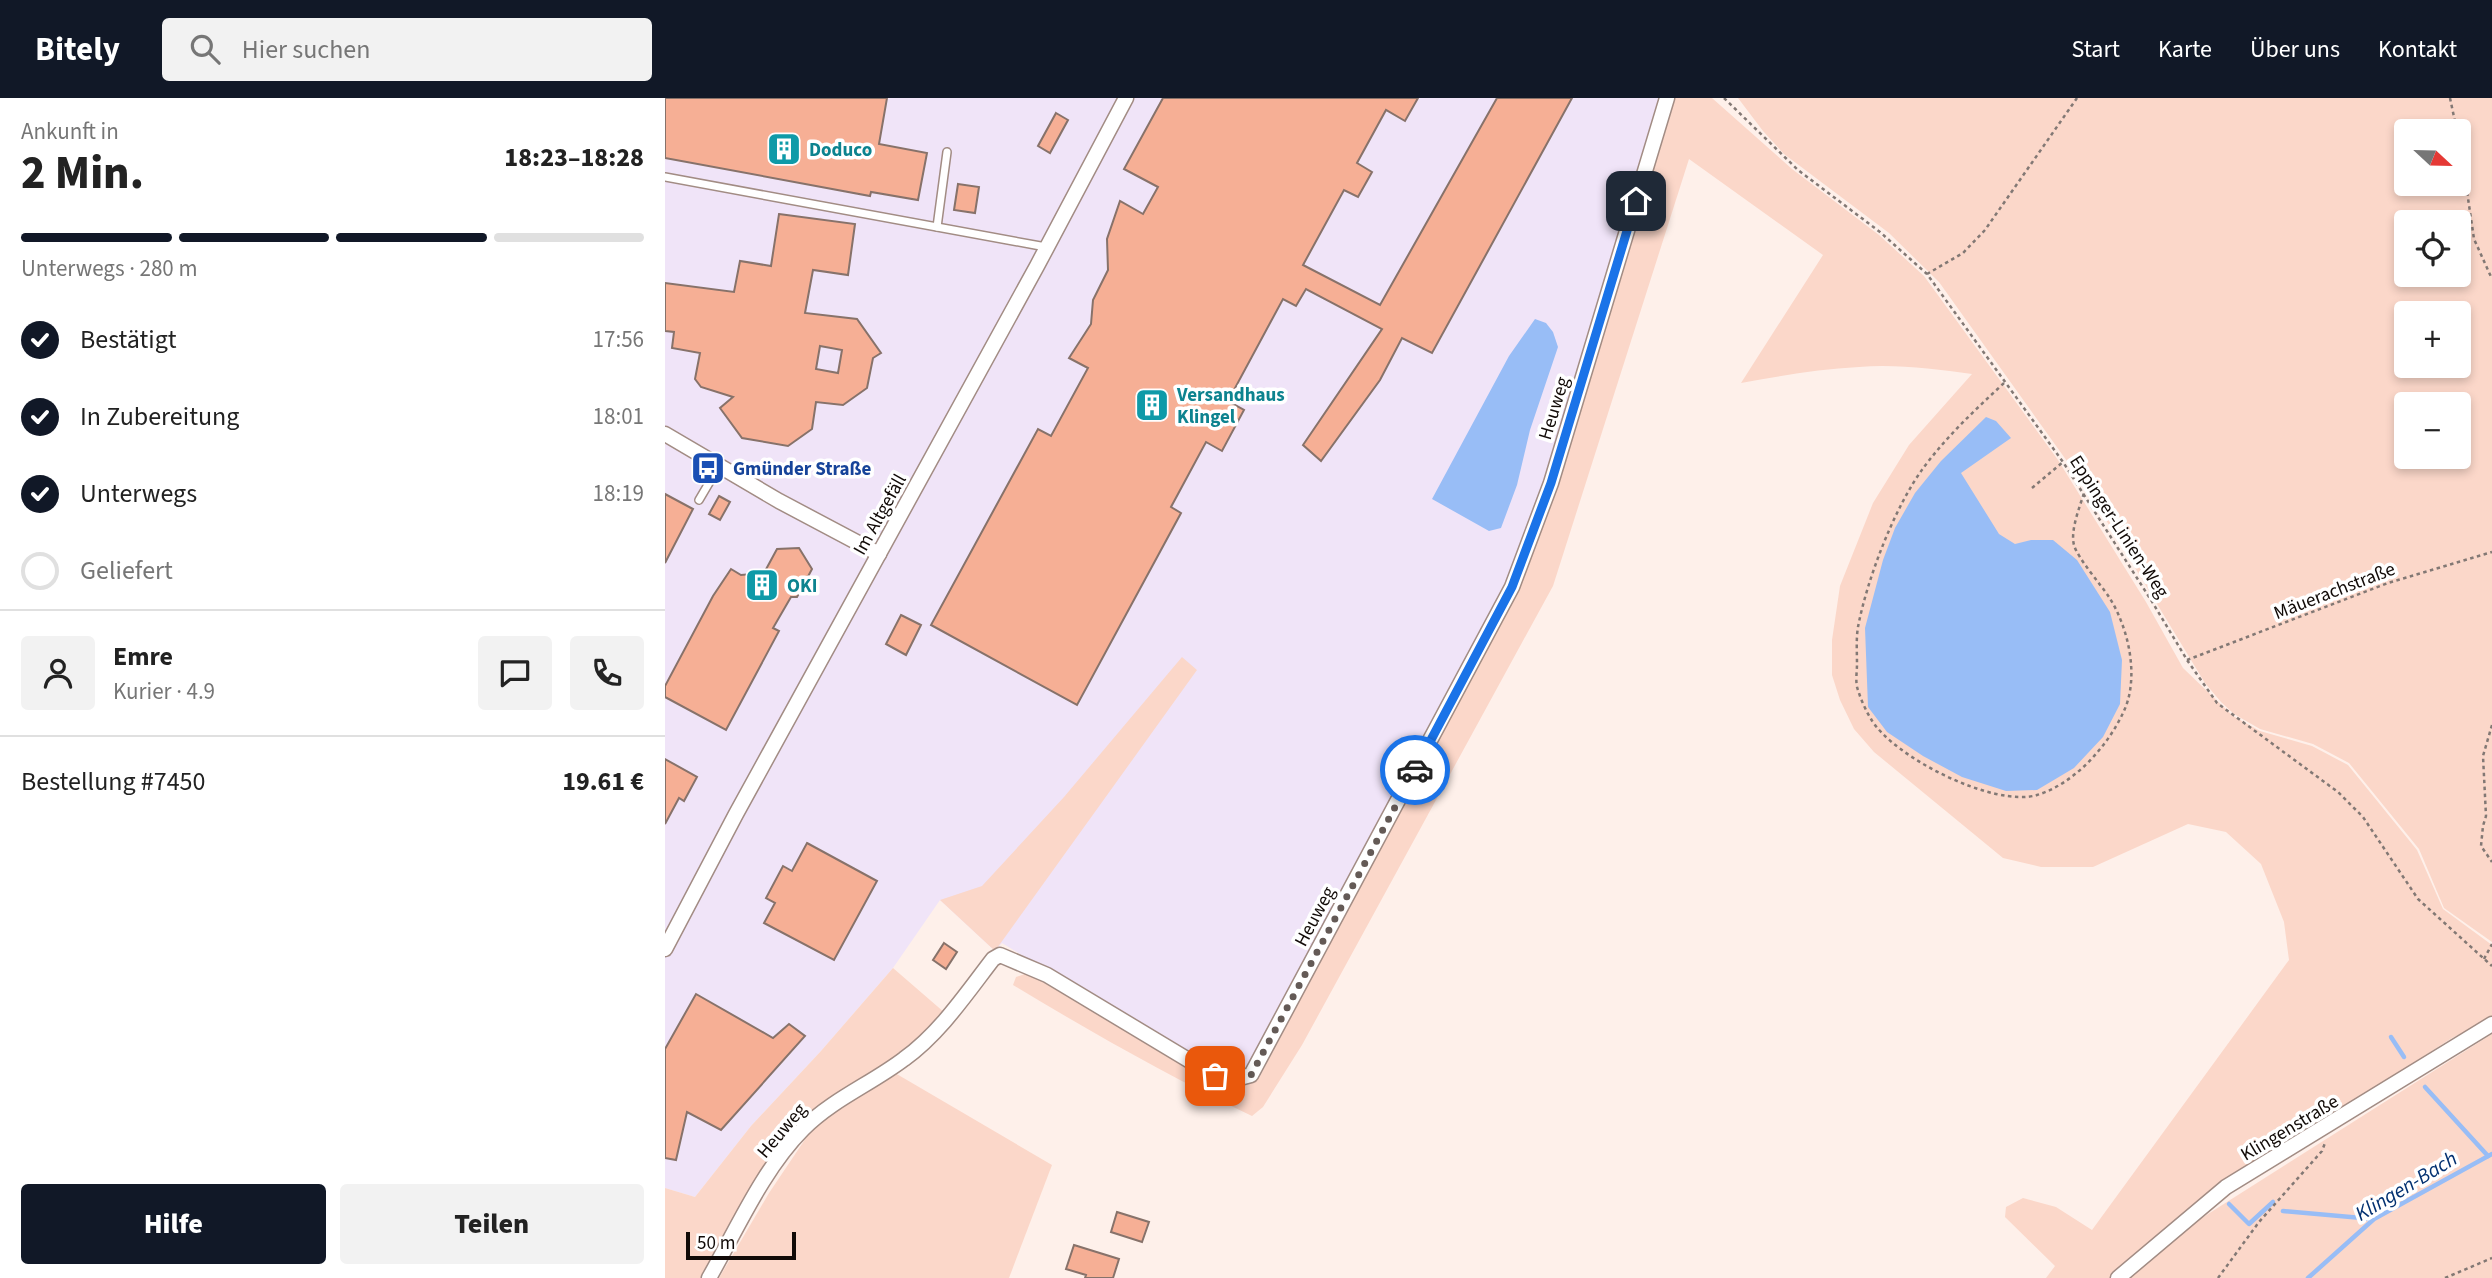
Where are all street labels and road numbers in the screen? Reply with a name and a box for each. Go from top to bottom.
street label: Heuweg [1532,373,1577,443]
street label: Eppinger-Linien-Weg [2062,450,2175,604]
street label: Im Altgefäll [847,469,914,560]
street label: Mäuerachstraße [2270,556,2399,627]
street label: Heuweg [1288,882,1343,952]
street label: Klingenstraße [2236,1088,2344,1168]
street label: Heuweg [751,1097,814,1164]

